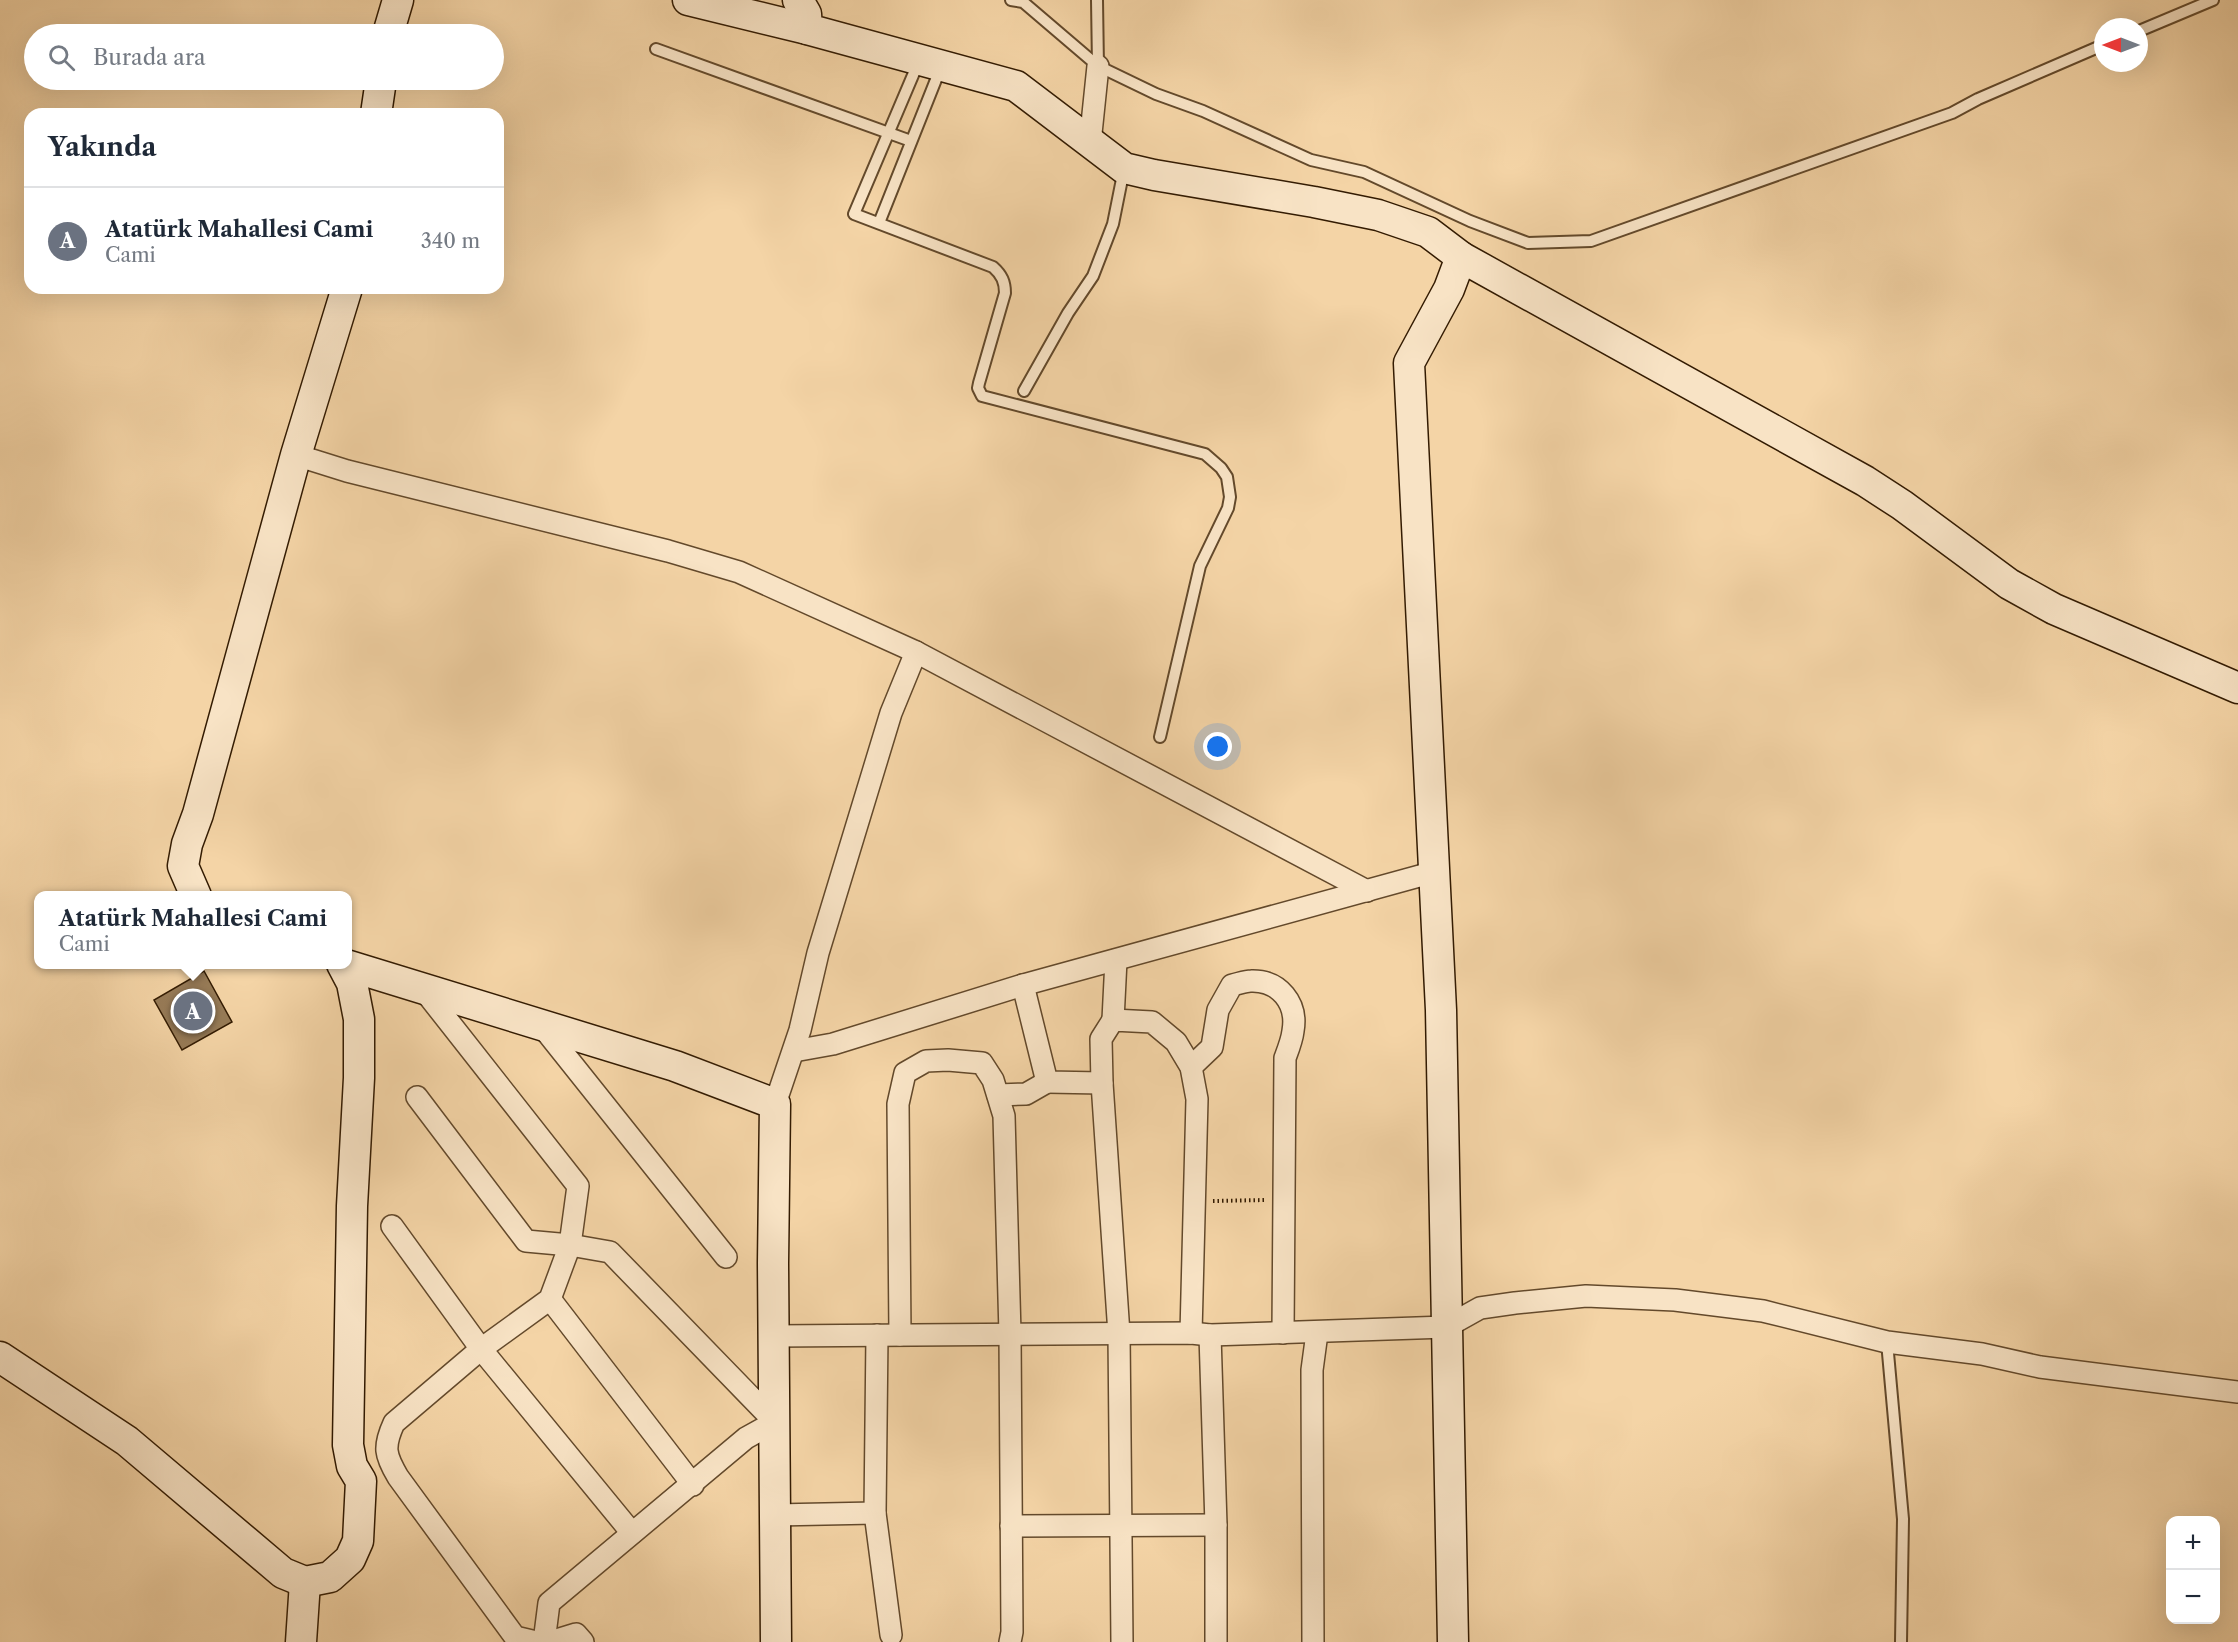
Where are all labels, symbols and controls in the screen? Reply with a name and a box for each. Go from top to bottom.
north arrow [2094,18,2148,72]
search box [24,24,504,90]
icon: search [45,41,78,74]
text: Burada ara [93,44,206,71]
text: Yakında [48,131,157,163]
text: Atatürk Mahallesi Cami [105,216,373,243]
text: A [60,229,75,253]
text: 340 m [421,229,480,253]
text: Cami [105,243,156,267]
your location [1203,732,1232,761]
popup [34,891,352,969]
text: Atatürk Mahallesi Cami [59,905,327,932]
text: Cami [59,932,110,956]
pin: A [174,988,212,1034]
map controls [2166,1516,2220,1624]
button: + [2166,1516,2220,1570]
button: − [2166,1570,2220,1624]

